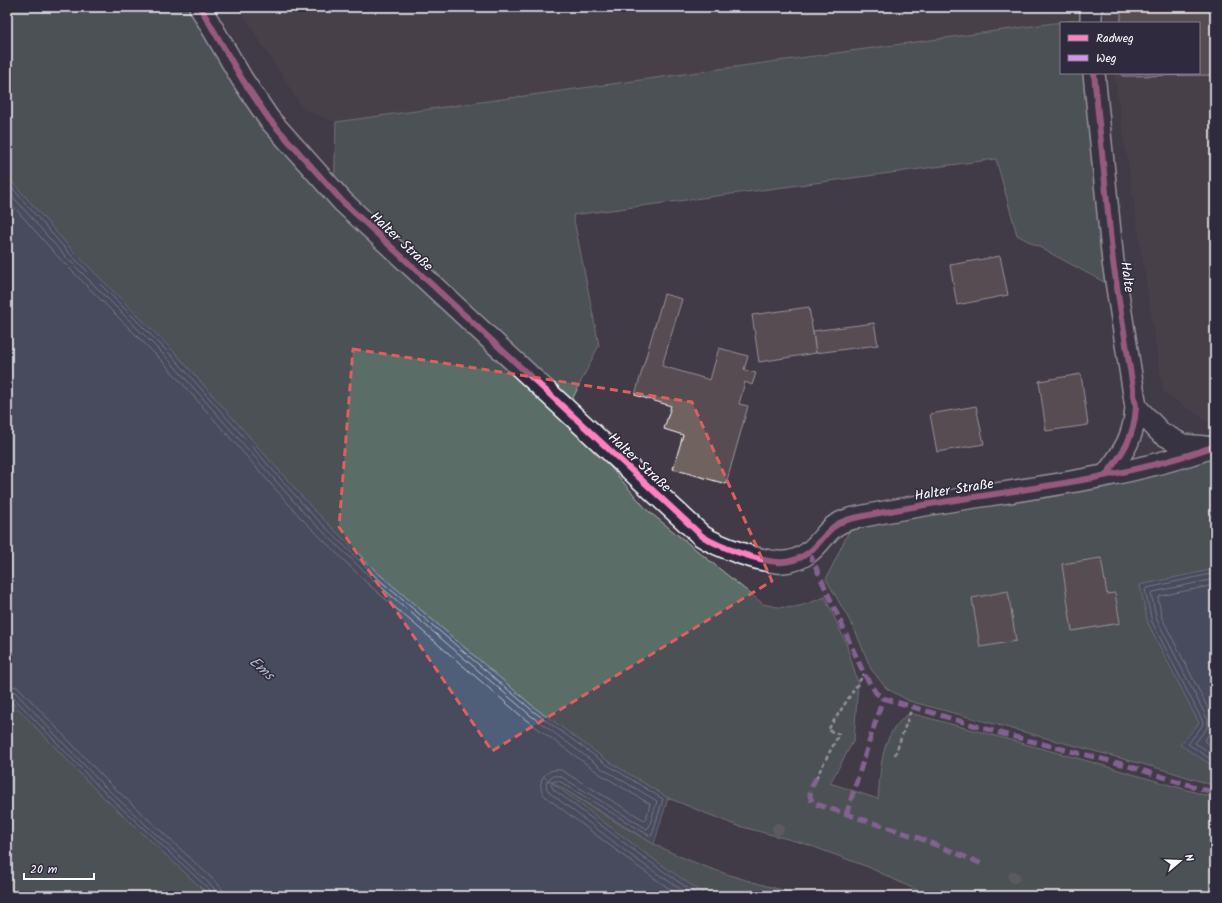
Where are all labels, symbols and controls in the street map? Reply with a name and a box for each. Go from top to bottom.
legend [1060,22,1200,74]
text: Radweg [1096,29,1134,48]
text: Weg [1096,49,1117,68]
street label: Halter Straße [365,206,439,277]
street label: Halte [1114,260,1140,295]
street label: Halter Straße [603,427,677,498]
street label: Halter Straße [913,473,996,507]
water label: Ems [243,651,281,688]
north arrow [1160,841,1200,881]
text: N [1179,852,1198,864]
scale bar [24,855,94,881]
text: 20 m [30,860,58,879]

